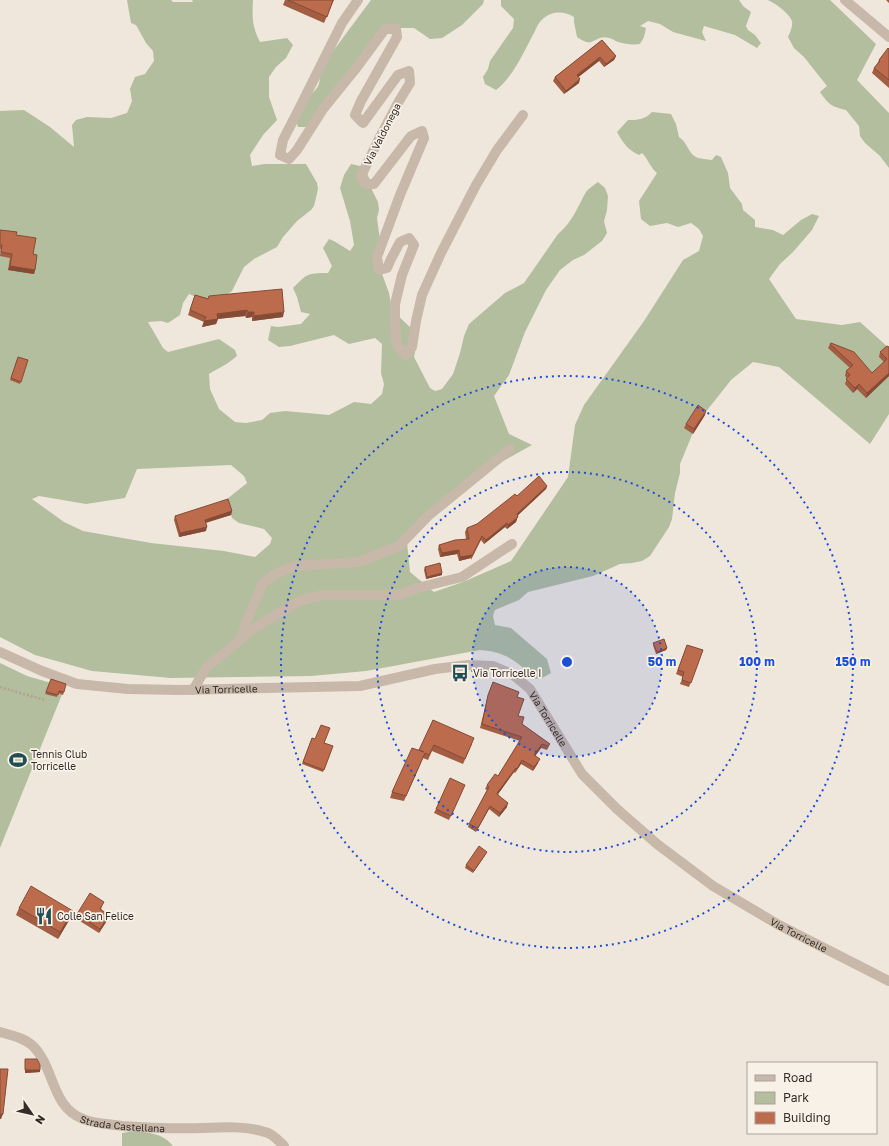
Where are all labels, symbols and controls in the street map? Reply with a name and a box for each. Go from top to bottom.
street label: Via Valdonega [361,101,403,167]
text: 50 m [648,654,676,669]
text: 100 m [739,654,775,669]
text: 150 m [836,654,870,669]
centre of rings [560,655,574,669]
bus stop icon: Via Torricelle I [450,663,470,683]
place label: Via Torricelle I [473,667,541,679]
street label: Via Torricelle [195,682,258,696]
street label: Via Torricelle [527,689,570,749]
place label: Tennis Club Torricelle [31,748,87,772]
sports icon: Tennis Club Torricelle [8,750,28,770]
restaurant icon: Colle San Felice [34,906,54,926]
place label: Colle San Felice [57,910,134,922]
street label: Via Torricelle [768,915,830,955]
legend [747,1062,877,1134]
text: Road [783,1070,812,1085]
text: Park [783,1090,809,1105]
north arrow [12,1094,52,1134]
text: Building [783,1110,831,1125]
street label: Strada Castellana [78,1112,165,1134]
text: N [33,1113,48,1127]

